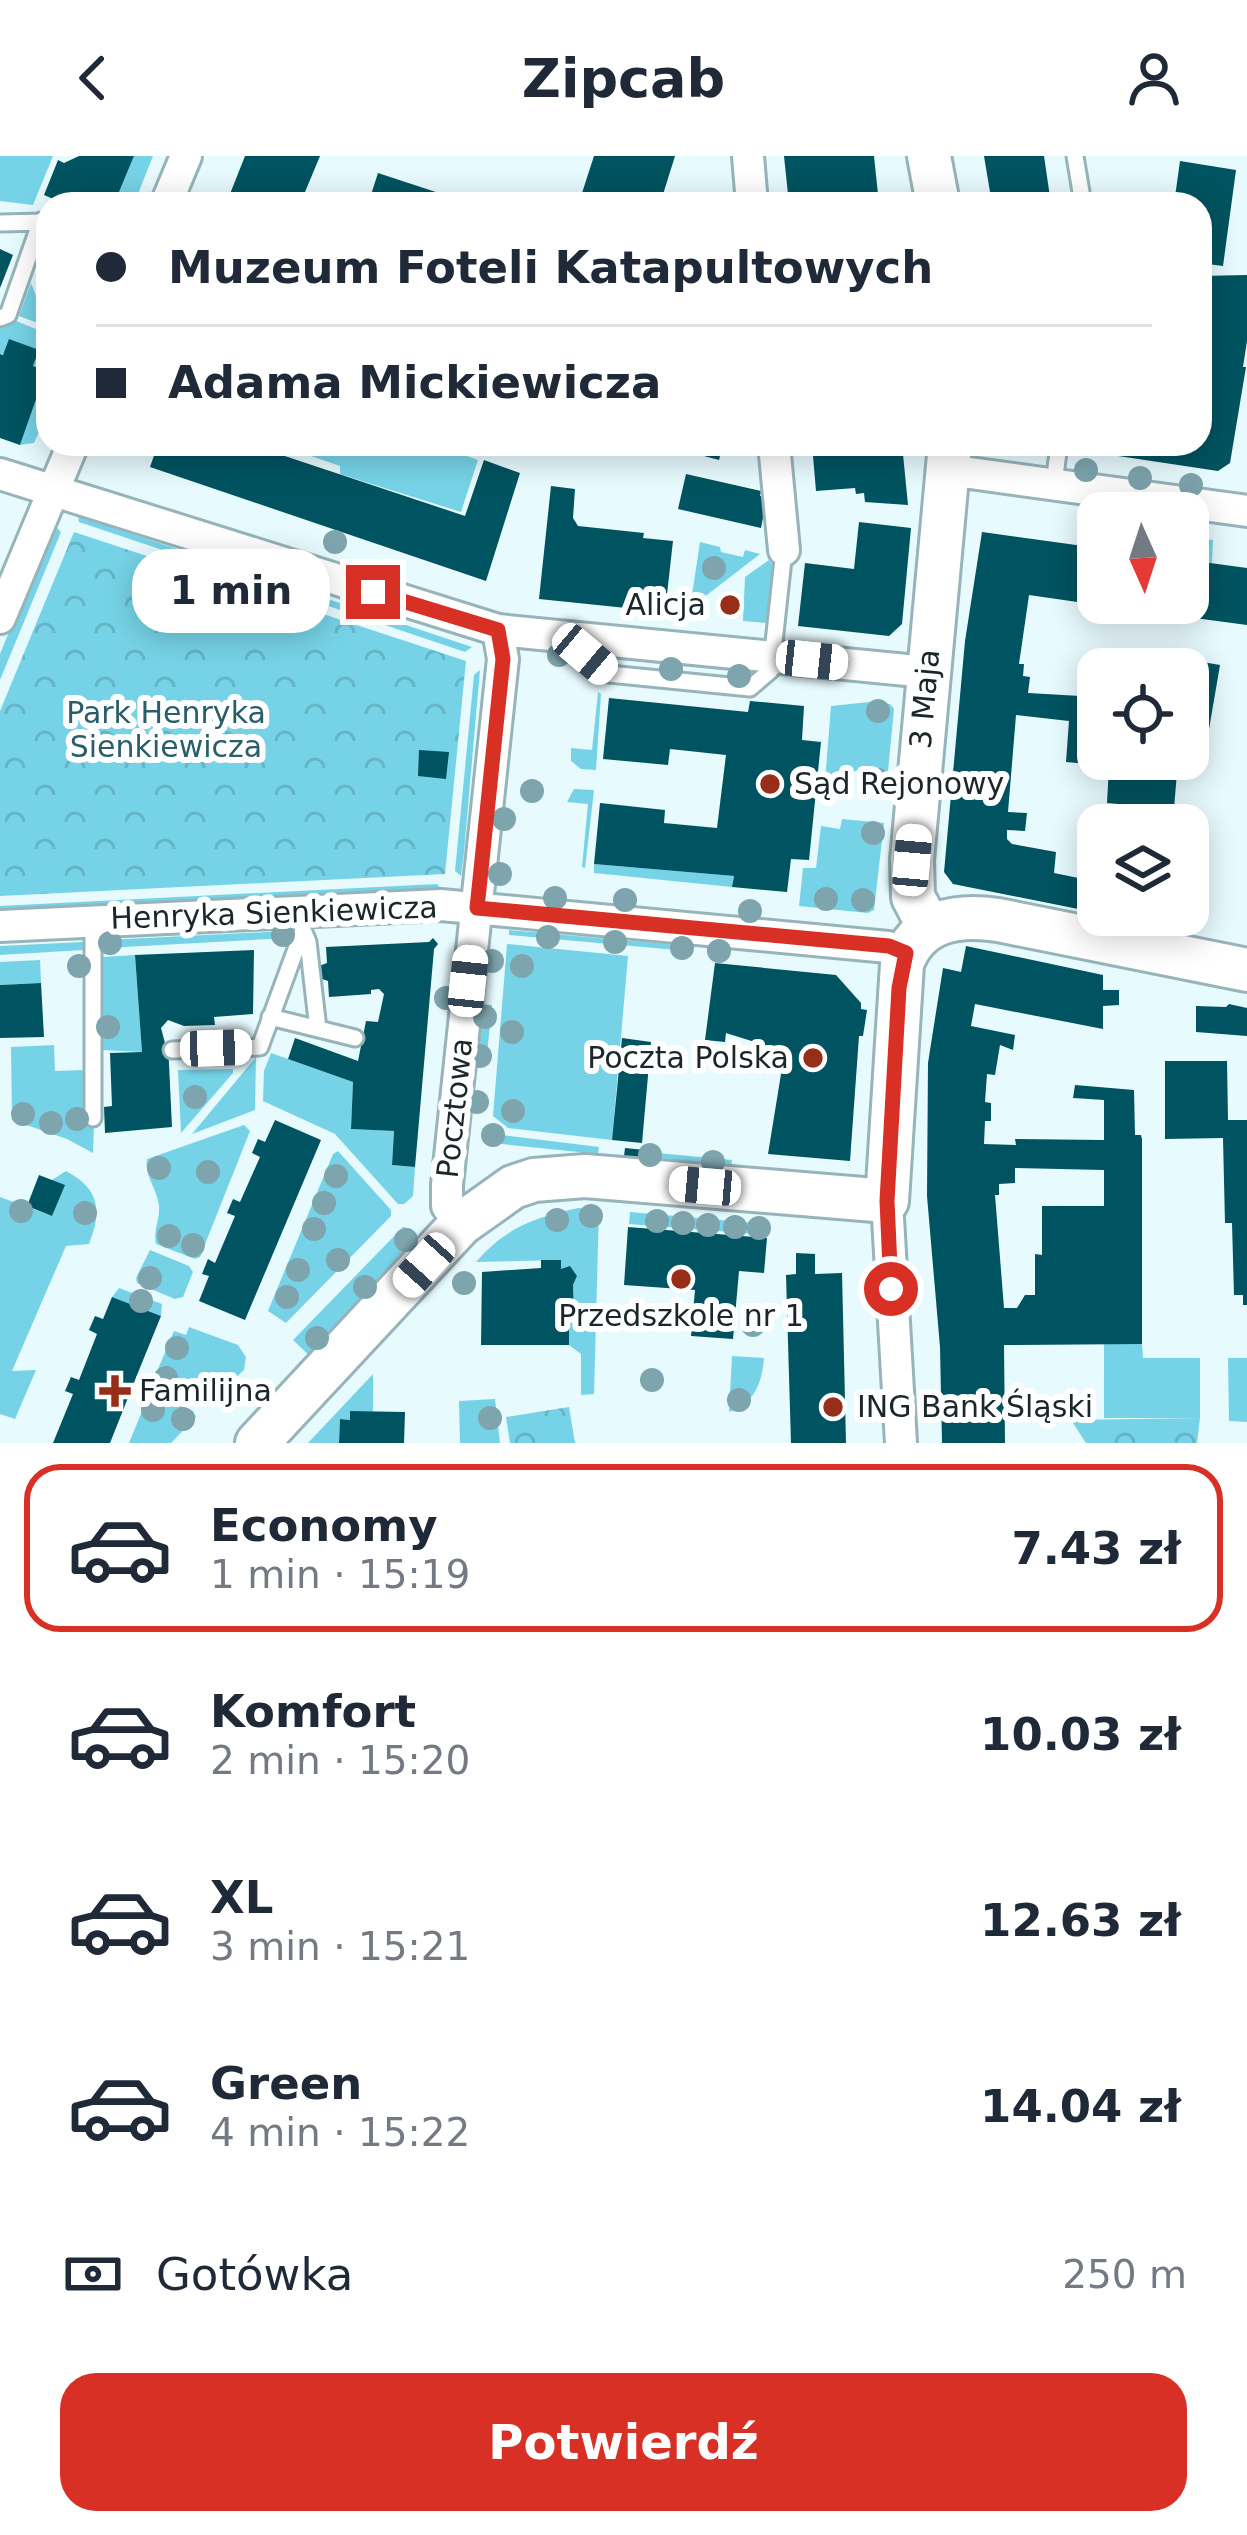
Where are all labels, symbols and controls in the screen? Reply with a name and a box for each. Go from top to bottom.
icon: back [60,45,126,111]
icon: person [1121,45,1187,111]
text: Zipcab [522,47,725,110]
text: Muzeum Foteli Katapultowych [168,241,933,294]
text: Adama Mickiewicza [168,356,661,409]
north arrow [1077,492,1209,624]
map controls [1077,492,1209,936]
callout: 1 min [133,550,331,634]
route end [346,565,400,619]
text: 1 min [170,568,292,613]
place label: Alicja [626,587,706,622]
marker: Alicja [717,592,743,618]
car [546,617,624,691]
car [774,638,850,682]
street label: 3 Maja [903,648,946,750]
button: locate [1077,648,1209,780]
park label: Park Henryka Sienkiewicza [66,695,266,764]
place label: Sąd Rejonowy [794,766,1004,801]
marker: Sąd Rejonowy [757,771,783,797]
button: layers [1077,804,1209,936]
car [891,823,933,897]
street label: Henryka Sienkiewicza [110,889,438,936]
car [446,943,490,1019]
car [179,1029,253,1067]
street label: Pocztowa [430,1036,479,1180]
place label: Poczta Polska [587,1040,789,1075]
marker: Poczta Polska [800,1045,826,1071]
car [668,1165,742,1207]
car [387,1226,461,1304]
route start [864,1262,918,1316]
marker: Przedszkole nr 1 [668,1266,694,1292]
place label: Przedszkole nr 1 [558,1298,804,1333]
place label: Familijna [139,1373,272,1408]
marker: Familijna [102,1378,128,1404]
place label: ING Bank Śląski [857,1388,1093,1424]
marker: ING Bank Śląski [820,1394,846,1420]
icon: car [66,1494,174,1602]
text: Economy [210,1499,438,1552]
text: 7.43 zł [1011,1522,1181,1575]
text: 1 min · 15:19 [210,1552,470,1597]
icon: car [66,1680,174,1788]
text: Komfort [210,1685,416,1738]
text: 10.03 zł [980,1708,1181,1761]
text: 2 min · 15:20 [210,1738,470,1783]
icon: car [66,1866,174,1974]
text: XL [210,1871,273,1924]
text: 12.63 zł [980,1894,1181,1947]
text: 3 min · 15:21 [210,1924,470,1969]
icon: car [66,2052,174,2160]
text: Green [210,2057,362,2110]
text: 14.04 zł [980,2080,1181,2133]
text: 4 min · 15:22 [210,2110,470,2155]
icon: cash [60,2241,126,2307]
text: Gotówka [156,2248,353,2301]
text: 250 m [1062,2252,1187,2297]
button: Potwierdź [60,2373,1187,2511]

